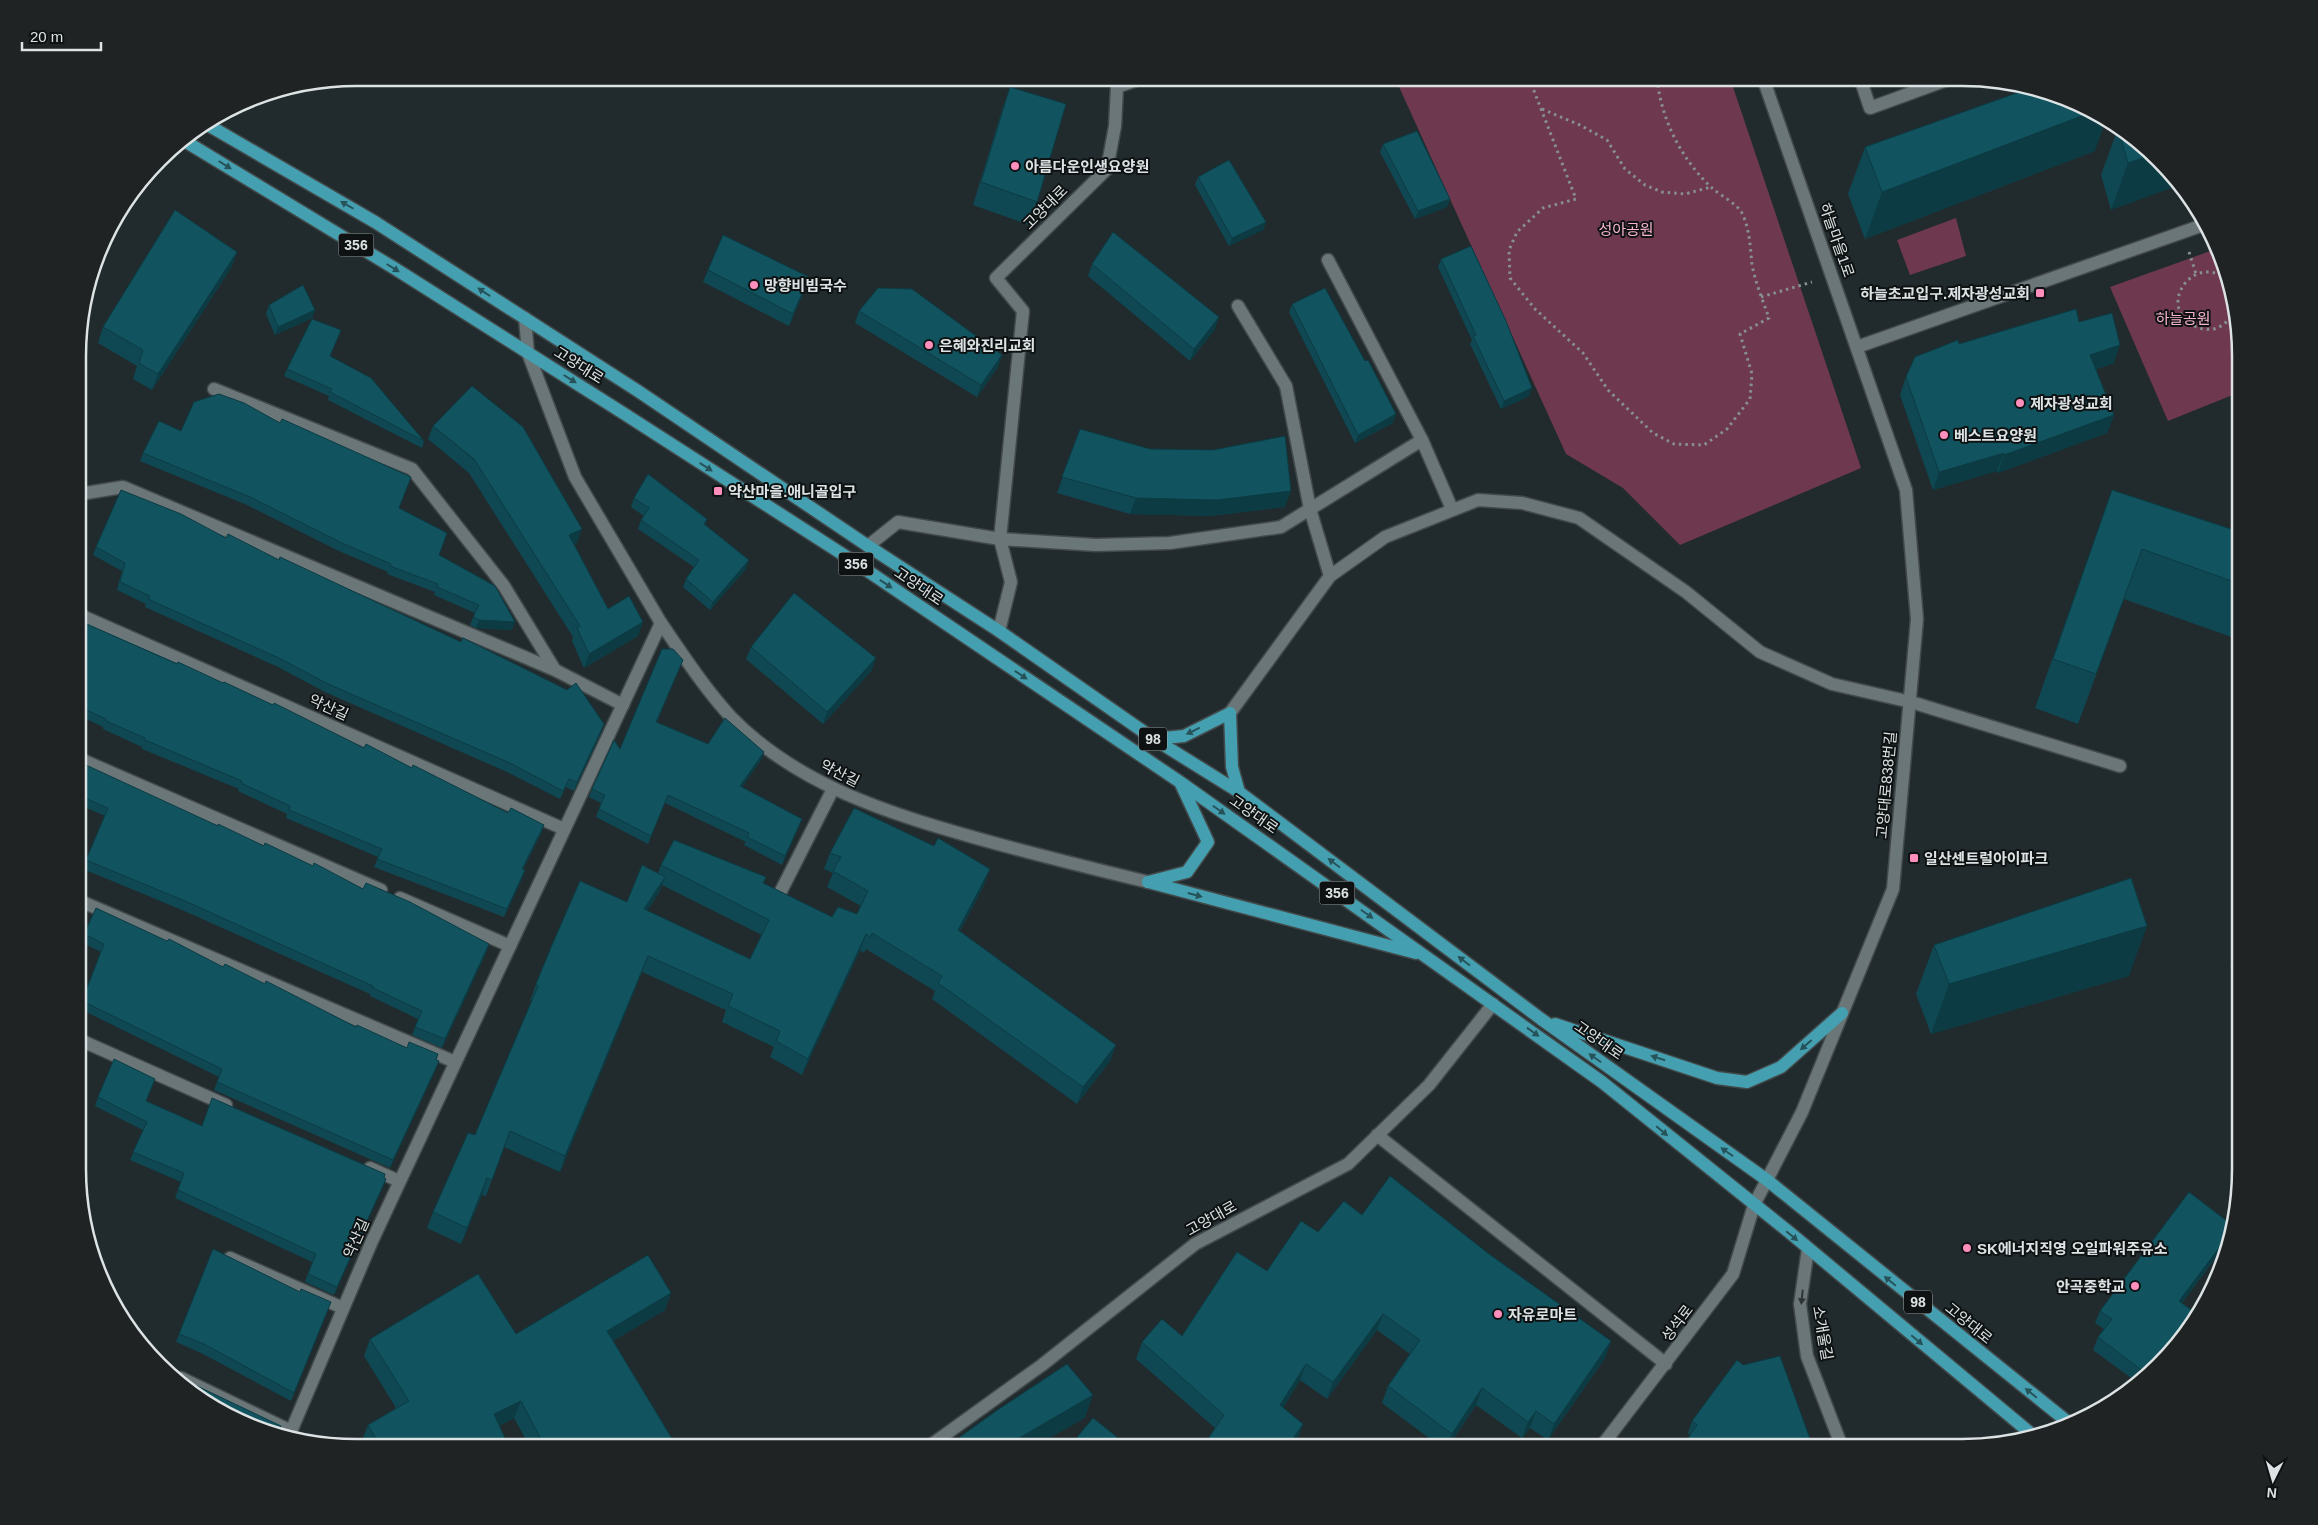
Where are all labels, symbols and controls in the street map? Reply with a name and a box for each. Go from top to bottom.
scale bar [22,20,101,52]
text: 20 m [30,28,63,45]
place label: 아름다운인생요양원 [1025,158,1149,175]
one-way arrow [219,160,232,169]
marker: 아름다운인생요양원 [1009,160,1021,172]
street label: 고양대로 [1019,181,1071,233]
one-way arrow [340,201,353,210]
street label: 하늘마을1로 [1816,201,1858,279]
park label: 성아공원 [1598,221,1654,238]
road number: 356 [338,234,374,256]
one-way arrow [387,263,400,273]
place label: 망향비빔국수 [764,277,847,294]
marker: 망향비빔국수 [748,279,760,291]
place label: 하늘초교입구.제자광성교회 [1860,285,2030,302]
one-way arrow [477,287,491,297]
marker: 하늘초교입구.제자광성교회 [2034,287,2046,299]
park label: 하늘공원 [2155,310,2211,327]
place label: 은혜와진리교회 [939,337,1036,354]
marker: 은혜와진리교회 [923,339,935,351]
street label: 고양대로 [551,343,607,387]
one-way arrow [563,374,576,383]
place label: 제자광성교회 [2030,395,2113,412]
marker: 제자광성교회 [2014,397,2026,409]
place label: 베스트요양원 [1954,427,2037,444]
marker: 베스트요양원 [1938,429,1950,441]
one-way arrow [700,462,713,471]
place label: 약산마을.애니골입구 [728,483,857,500]
marker: 약산마을.애니골입구 [712,485,724,497]
road number: 356 [838,552,874,576]
street label: 고양대로 [891,564,947,608]
one-way arrow [880,579,893,589]
one-way arrow [1014,670,1028,680]
street label: 약산길 [307,691,351,723]
one-way arrow [1186,727,1200,735]
road number: 98 [1139,728,1167,751]
street label: 고양대로838번길 [1873,731,1899,839]
street label: 약산길 [818,756,862,790]
street label: 고양대로 [1227,791,1281,837]
one-way arrow [1213,805,1226,815]
place label: 일산센트럴아이파크 [1924,850,2048,867]
marker: 일산센트럴아이파크 [1908,852,1920,864]
one-way arrow [1328,858,1341,869]
road number: 356 [1320,881,1354,904]
one-way arrow [1188,891,1203,899]
one-way arrow [1360,909,1374,919]
one-way arrow [1457,956,1471,966]
street label: 고양대로 [1572,1017,1626,1063]
one-way arrow [1526,1027,1540,1037]
one-way arrow [1800,1039,1812,1051]
one-way arrow [1588,1053,1602,1063]
one-way arrow [1650,1054,1665,1062]
one-way arrow [1656,1125,1668,1136]
one-way arrow [1720,1147,1734,1157]
street label: 고양대로 [1183,1197,1239,1239]
street label: 약산길 [340,1216,372,1260]
one-way arrow [1786,1230,1799,1241]
place label: SK에너지직영 오일파워주유소 [1977,1240,2168,1257]
marker: SK에너지직영 오일파워주유소 [1961,1242,1973,1254]
one-way arrow [1884,1275,1897,1286]
place label: 안곡중학교 [2056,1278,2125,1295]
marker: 안곡중학교 [2129,1280,2141,1292]
one-way arrow [1798,1290,1806,1306]
road number: 98 [1904,1290,1932,1314]
street label: 고양대로 [1942,1299,1996,1347]
street label: 성석로 [1658,1301,1696,1345]
street label: 소개울길 [1810,1304,1836,1362]
place label: 자유로마트 [1508,1306,1577,1323]
marker: 자유로마트 [1492,1308,1504,1320]
one-way arrow [1910,1334,1923,1345]
one-way arrow [2024,1388,2038,1398]
north arrow [2248,1455,2298,1505]
text: N [2266,1485,2278,1501]

